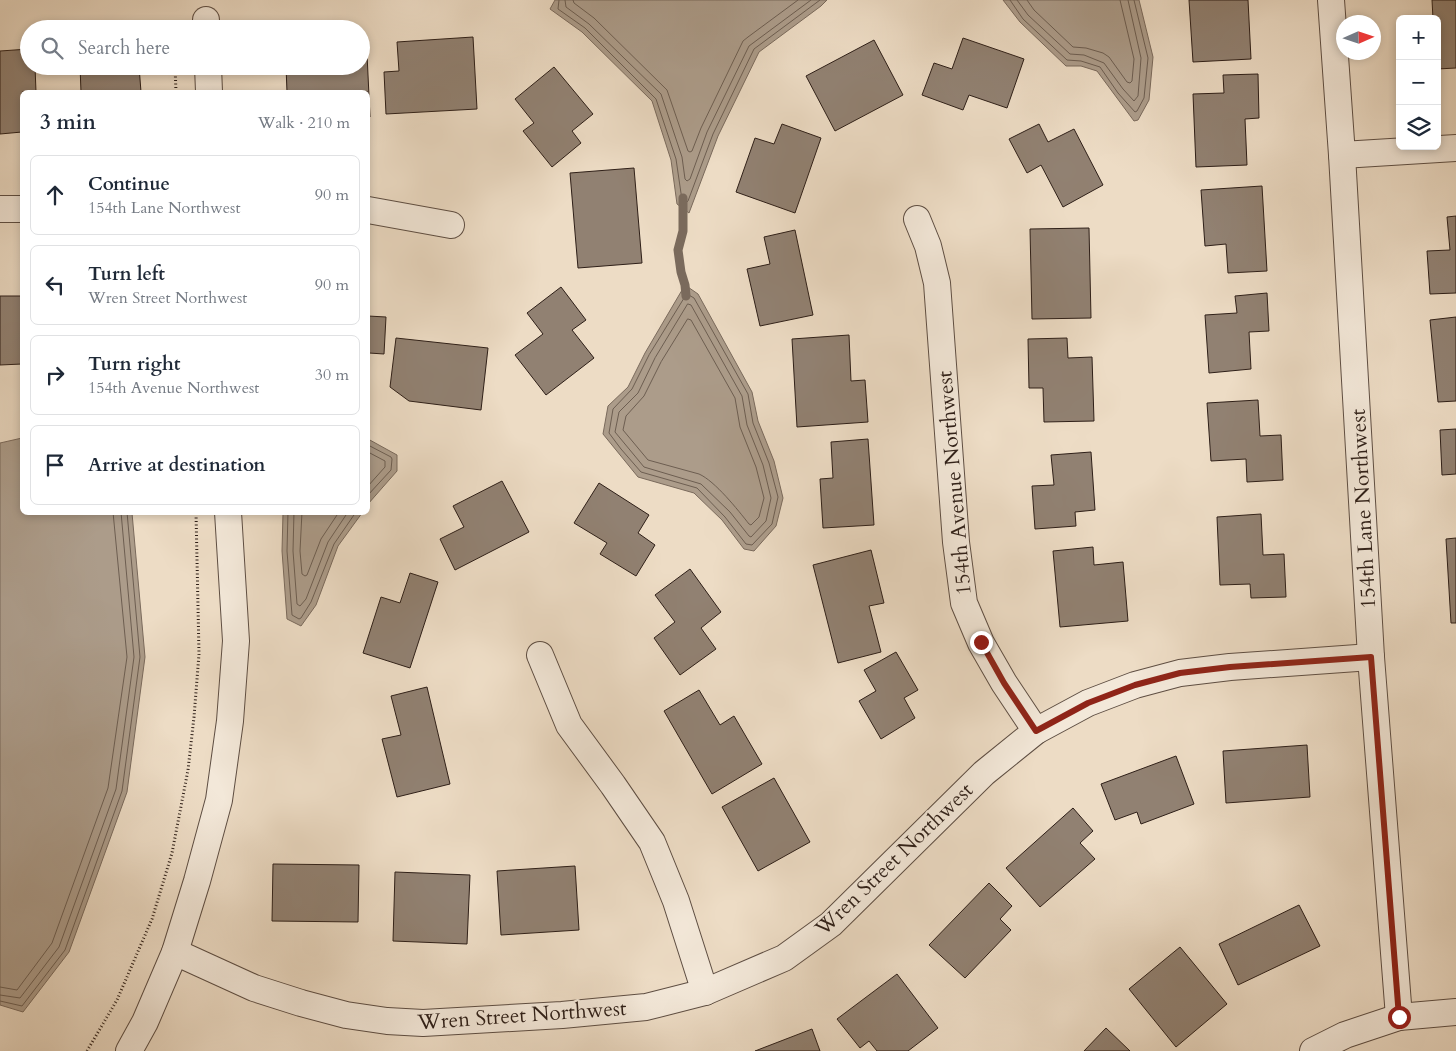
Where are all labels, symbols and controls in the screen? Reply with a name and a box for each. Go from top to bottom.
north arrow [1336,15,1381,60]
map controls [1396,15,1441,150]
button: + [1396,15,1441,60]
search box [20,20,370,75]
icon: search [38,34,66,62]
text: Search here [78,35,170,61]
button: − [1396,60,1441,105]
button: layers [1396,105,1441,150]
text: 3 min [40,108,96,137]
text: Walk · 210 m [258,112,350,134]
text: Continue [88,171,170,197]
icon: ahead [41,181,69,209]
text: 90 m [315,184,349,206]
text: 154th Lane Northwest [88,197,240,219]
text: Turn left [88,261,165,287]
icon: left [41,271,69,299]
text: 90 m [315,274,349,296]
text: Wren Street Northwest [88,287,247,309]
text: Turn right [88,351,180,377]
icon: right [41,361,69,389]
text: 30 m [315,364,349,386]
street label: 154th Avenue Northwest [930,369,979,596]
text: 154th Avenue Northwest [88,377,259,399]
street label: 154th Lane Northwest [1344,408,1383,610]
icon: arrive [41,451,69,479]
text: Arrive at destination [88,452,265,478]
route end [970,631,993,654]
street label: Wren Street Northwest [808,776,980,943]
street label: Wren Street Northwest [416,994,628,1037]
route start [1388,1006,1411,1029]

